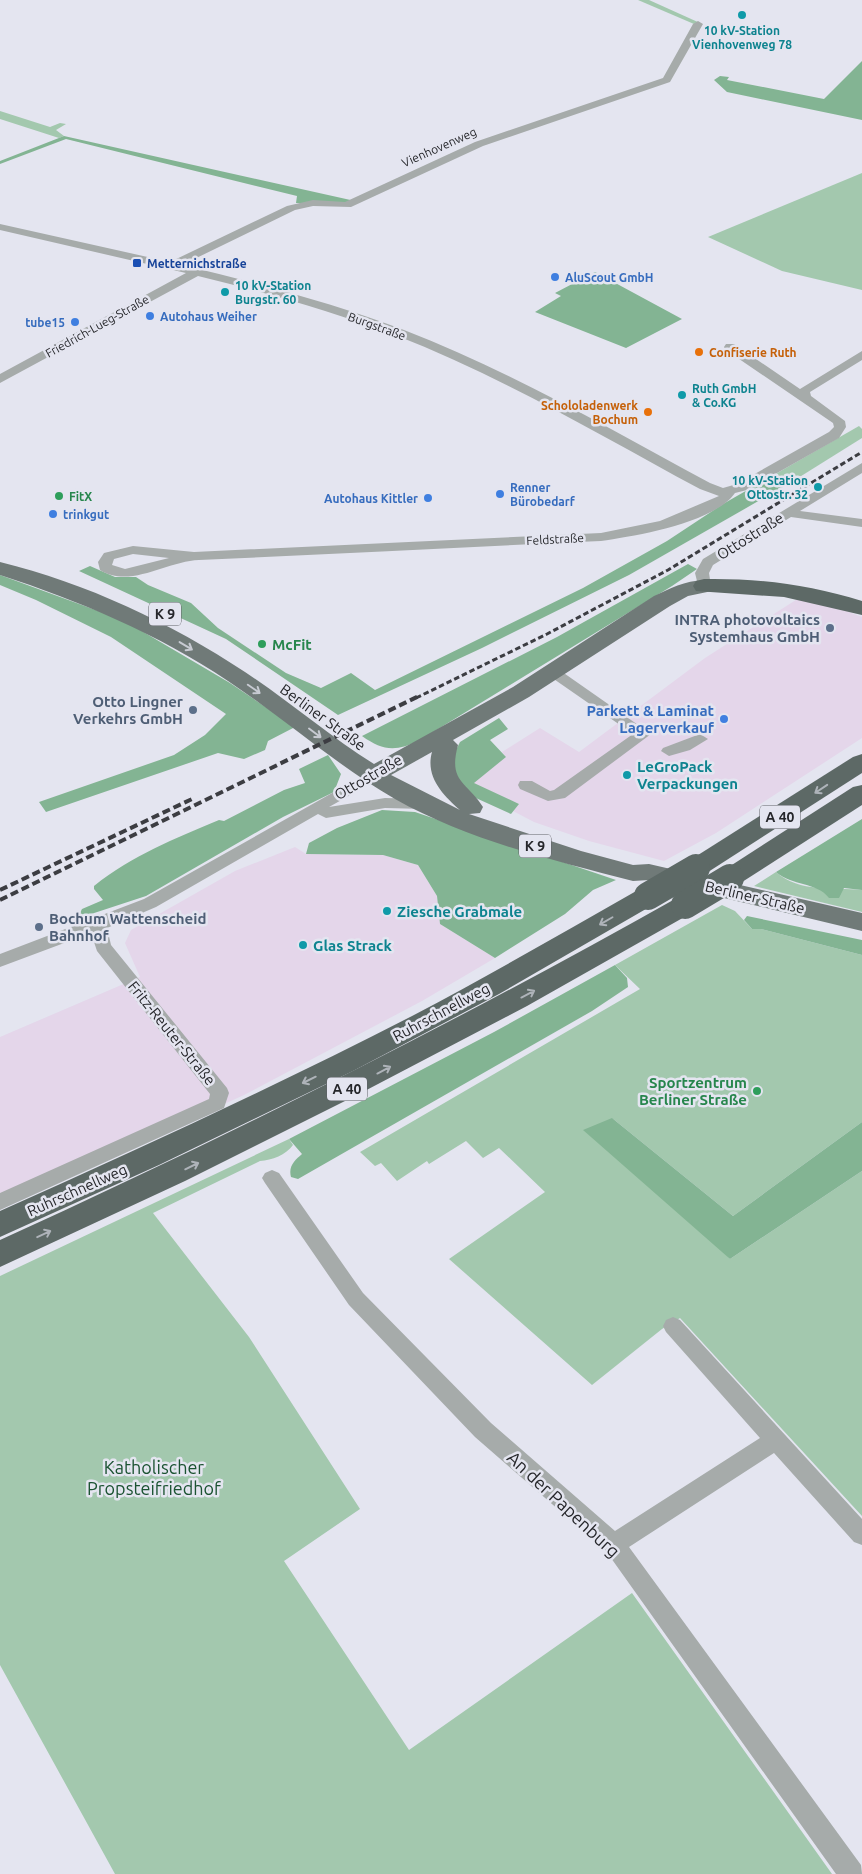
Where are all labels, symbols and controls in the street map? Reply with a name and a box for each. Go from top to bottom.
marker: 10 kV-Station Vienhovenweg 78 [736,9,748,21]
place label: 10 kV-Station Vienhovenweg 78 [692,24,792,51]
street label: Vienhovenweg [400,125,478,169]
marker: Metternichstraße [131,257,143,269]
place label: Metternichstraße [147,257,247,270]
marker: AluScout GmbH [549,271,561,283]
place label: AluScout GmbH [565,271,653,284]
place label: 10 kV-Station Burgstr. 60 [235,279,311,306]
marker: 10 kV-Station Burgstr. 60 [219,286,231,298]
street label: Friedrich-Lueg-Straße [43,292,151,360]
marker: Autohaus Weiher [144,310,156,322]
place label: Autohaus Weiher [160,310,257,323]
street label: Burgstraße [346,310,408,342]
place label: tube15 [25,316,65,329]
marker: tube15 [69,316,81,328]
marker: Confiserie Ruth [693,346,705,358]
place label: Confiserie Ruth [709,346,797,359]
place label: Ruth GmbH & Co.KG [692,382,756,409]
marker: Ruth GmbH & Co.KG [676,389,688,401]
place label: Schololadenwerk Bochum [541,399,638,426]
marker: Schololadenwerk Bochum [642,406,654,418]
place label: 10 kV-Station Ottostr. 32 [732,474,808,501]
place label: Renner Bürobedarf [510,481,576,508]
marker: 10 kV-Station Ottostr. 32 [812,481,824,493]
marker: Renner Bürobedarf [494,488,506,500]
marker: FitX [53,490,65,502]
place label: FitX [69,490,92,503]
place label: Autohaus Kittler [324,492,418,505]
marker: Autohaus Kittler [422,492,434,504]
marker: trinkgut [47,508,59,520]
place label: trinkgut [63,508,109,521]
street label: Ottostraße [714,509,786,563]
street label: Feldstraße [526,531,584,547]
road number: K 9 [149,602,181,626]
place label: INTRA photovoltaics Systemhaus GmbH [675,611,820,645]
marker: INTRA photovoltaics Systemhaus GmbH [824,622,836,634]
place label: McFit [272,636,312,653]
marker: McFit [256,638,268,650]
one-way arrow [179,641,193,651]
street label: Berliner Straße [277,680,369,754]
one-way arrow [247,684,261,694]
place label: Otto Lingner Verkehrs GmbH [73,693,184,727]
place label: Parkett & Laminat Lagerverkauf [586,702,715,736]
marker: Otto Lingner Verkehrs GmbH [187,704,199,716]
marker: Parkett & Laminat Lagerverkauf [718,713,730,725]
one-way arrow [308,728,321,739]
street label: Ottostraße [331,751,405,803]
place label: LeGroPack Verpackungen [637,758,738,792]
marker: LeGroPack Verpackungen [621,769,633,781]
one-way arrow [815,784,829,794]
road number: A 40 [760,806,800,829]
road number: K 9 [519,834,551,858]
street label: Berliner Straße [704,877,806,917]
place label: Ziesche Grabmale [397,903,522,920]
marker: Ziesche Grabmale [381,905,393,917]
place label: Bochum Wattenscheid Bahnhof [49,910,206,944]
one-way arrow [600,916,614,926]
marker: Bochum Wattenscheid Bahnhof [33,921,45,933]
place label: Glas Strack [313,937,392,954]
marker: Glas Strack [297,939,309,951]
street label: Fritz-Reuter-Straße [125,978,219,1088]
street label: Ruhrschnellweg [390,979,492,1045]
one-way arrow [520,989,535,998]
one-way arrow [376,1065,391,1074]
place label: Sportzentrum Berliner Straße [639,1074,747,1108]
one-way arrow [302,1076,317,1085]
road number: A 40 [327,1078,367,1100]
marker: Sportzentrum Berliner Straße [751,1085,763,1097]
street label: Ruhrschnellweg [24,1160,130,1220]
one-way arrow [184,1160,199,1170]
one-way arrow [36,1229,51,1238]
street label: An der Papenburg [504,1447,624,1561]
park label: Katholischer Propsteifriedhof [87,1457,221,1498]

